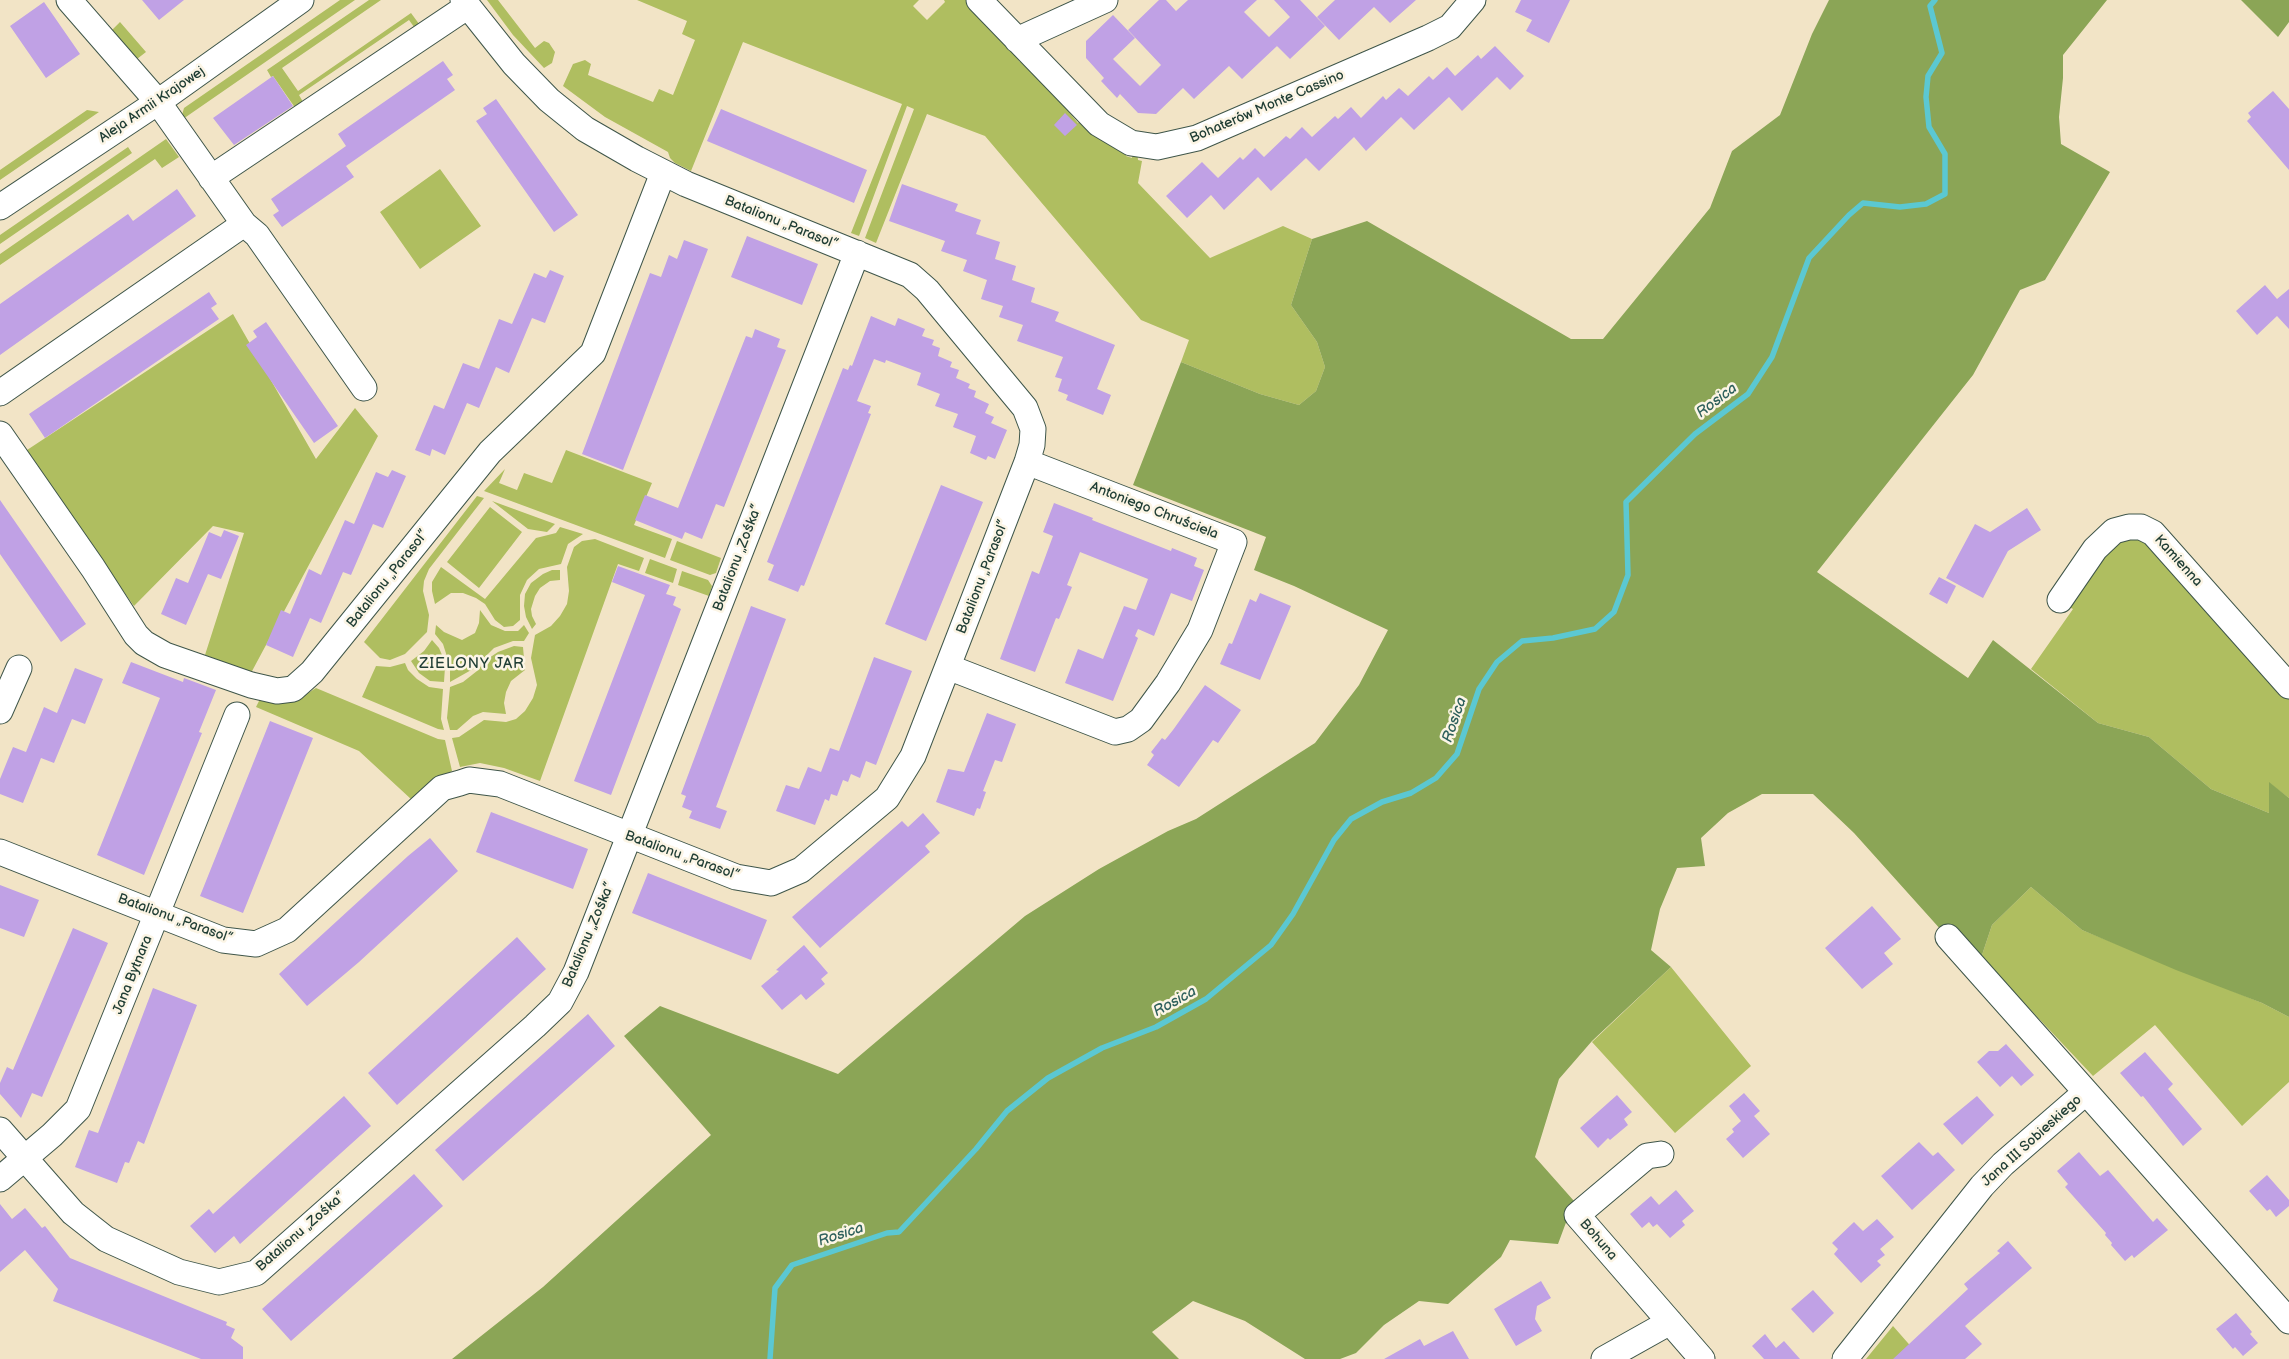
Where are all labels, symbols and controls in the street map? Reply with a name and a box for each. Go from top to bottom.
street label: Aleja Armii Krajowej [96,63,208,147]
street label: Bohaterów Monte Cassino [1187,67,1347,147]
street label: Batalionu „Parasol” [722,193,840,253]
water label: Rosica [1693,380,1741,422]
street label: Antoniego Chruściela [1088,479,1220,543]
street label: Batalionu „Zośka” [710,502,766,614]
street label: Batalionu „Parasol” [954,518,1012,636]
street label: Batalionu „Parasol” [343,527,433,631]
street label: Kamienna [2150,532,2206,590]
district label: ZIELONY JAR [418,655,526,673]
water label: Rosica [1439,695,1471,745]
street label: Batalionu „Parasol” [622,827,742,885]
street label: Batalionu „Zośka” [559,880,619,990]
street label: Batalionu „Parasol” [115,890,235,948]
street label: Jana Bytnara [110,933,156,1017]
water label: Rosica [1150,983,1200,1021]
street label: Jana III Sobieskiego [1979,1092,2085,1190]
street label: Batalionu „Zośka” [253,1189,349,1275]
street label: Bohuna [1576,1216,1620,1264]
water label: Rosica [816,1219,866,1251]

